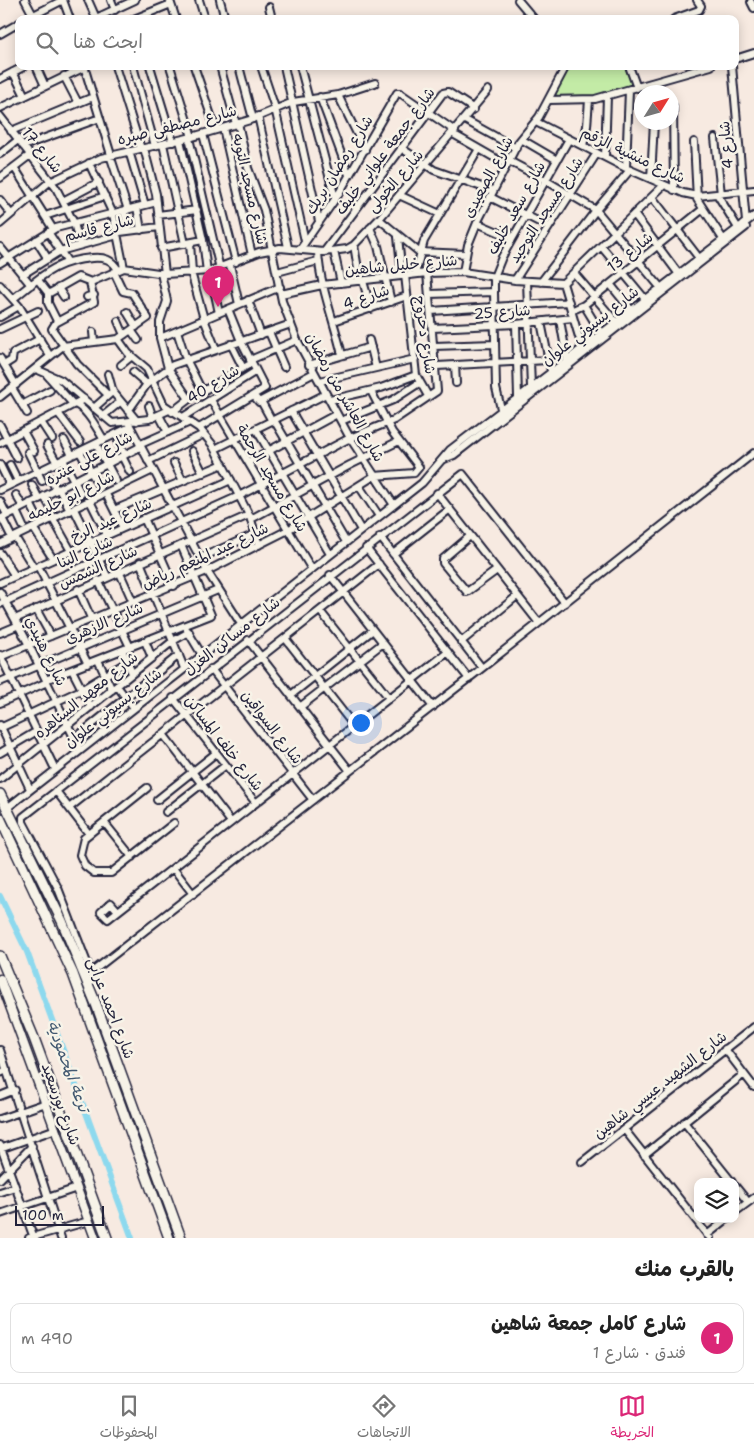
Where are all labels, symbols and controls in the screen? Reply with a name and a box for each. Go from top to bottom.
search box [15,15,739,70]
icon: search [33,29,61,57]
text: ابحث هنا [73,29,143,54]
street label: شارع جمعة علواني خليف [330,83,442,221]
north arrow [634,85,679,130]
street label: شارع مصطفى صبره [115,100,239,150]
street label: شارع رمضان بريك [300,112,378,218]
street label: شارع 4 [714,120,738,170]
street label: شارع منشية الزقم [577,122,688,190]
street label: شارع 17 [17,123,67,177]
street label: شارع مسجد التوبه [228,132,272,246]
street label: شارع الصعيدى [458,133,518,221]
street label: شارع الخولى [362,145,428,217]
street label: شارع مسجد التوحيد [504,153,588,267]
street label: شارع سعد خليف [482,158,550,258]
street label: شارع قاسم [62,210,136,248]
street label: شارع 13 [603,227,657,277]
street label: شارع خليل شاهين [344,250,458,280]
pin: 1 [202,266,234,307]
street label: شارع 4 [340,280,392,314]
street label: شارع بسيوني علوان [537,282,645,373]
street label: شارع دحروج [410,294,440,376]
street label: شارع 25 [473,300,531,324]
street label: شارع العاشر من رمضان [301,329,389,465]
street label: شارع 40 [183,360,243,408]
street label: شارع مسجد الرحمة [232,421,312,535]
street label: شارع على عنتره [42,427,136,489]
street label: شارع ابو حليمه [24,466,118,526]
street label: شارع عيد الرخ [67,493,155,547]
street label: شارع عبد المنعم رياض [138,518,272,596]
street label: شارع البنا [54,531,116,573]
street label: شارع الشمس [55,541,141,593]
street label: شارع مساكن الغزل [180,592,284,680]
street label: شارع الازهرى [62,598,146,648]
street label: شارع هنيدي [20,613,71,690]
street label: شارع معهد السناهره [30,647,142,743]
street label: شارع بسيوني علوان [60,664,168,755]
street label: شارع السواقين [237,686,307,768]
street label: شارع خلف المساكن [180,691,268,795]
your location [348,710,374,736]
street label: شارع احمد عرابى [82,954,140,1062]
water label: ترعة المحمودية [42,1018,96,1118]
street label: شارع الشهيد عيسي شاهين [589,1026,733,1146]
street label: شارع بورسعيد [37,1060,85,1148]
map controls [694,1178,739,1223]
button: layers [694,1178,739,1223]
scale bar [15,1203,104,1226]
text: 100 m [22,1206,64,1224]
text: بالقرب منك [635,1255,734,1283]
text: شارع كامل جمعة شاهين [491,1311,686,1336]
text: 490 m [21,1328,73,1349]
text: 1 [713,1328,721,1349]
text: فندق · شارع 1 [593,1342,686,1363]
tab: المحفوظات [100,1392,157,1445]
tab: الاتجاهات [357,1392,411,1445]
tab: الخريطة [611,1392,654,1445]

